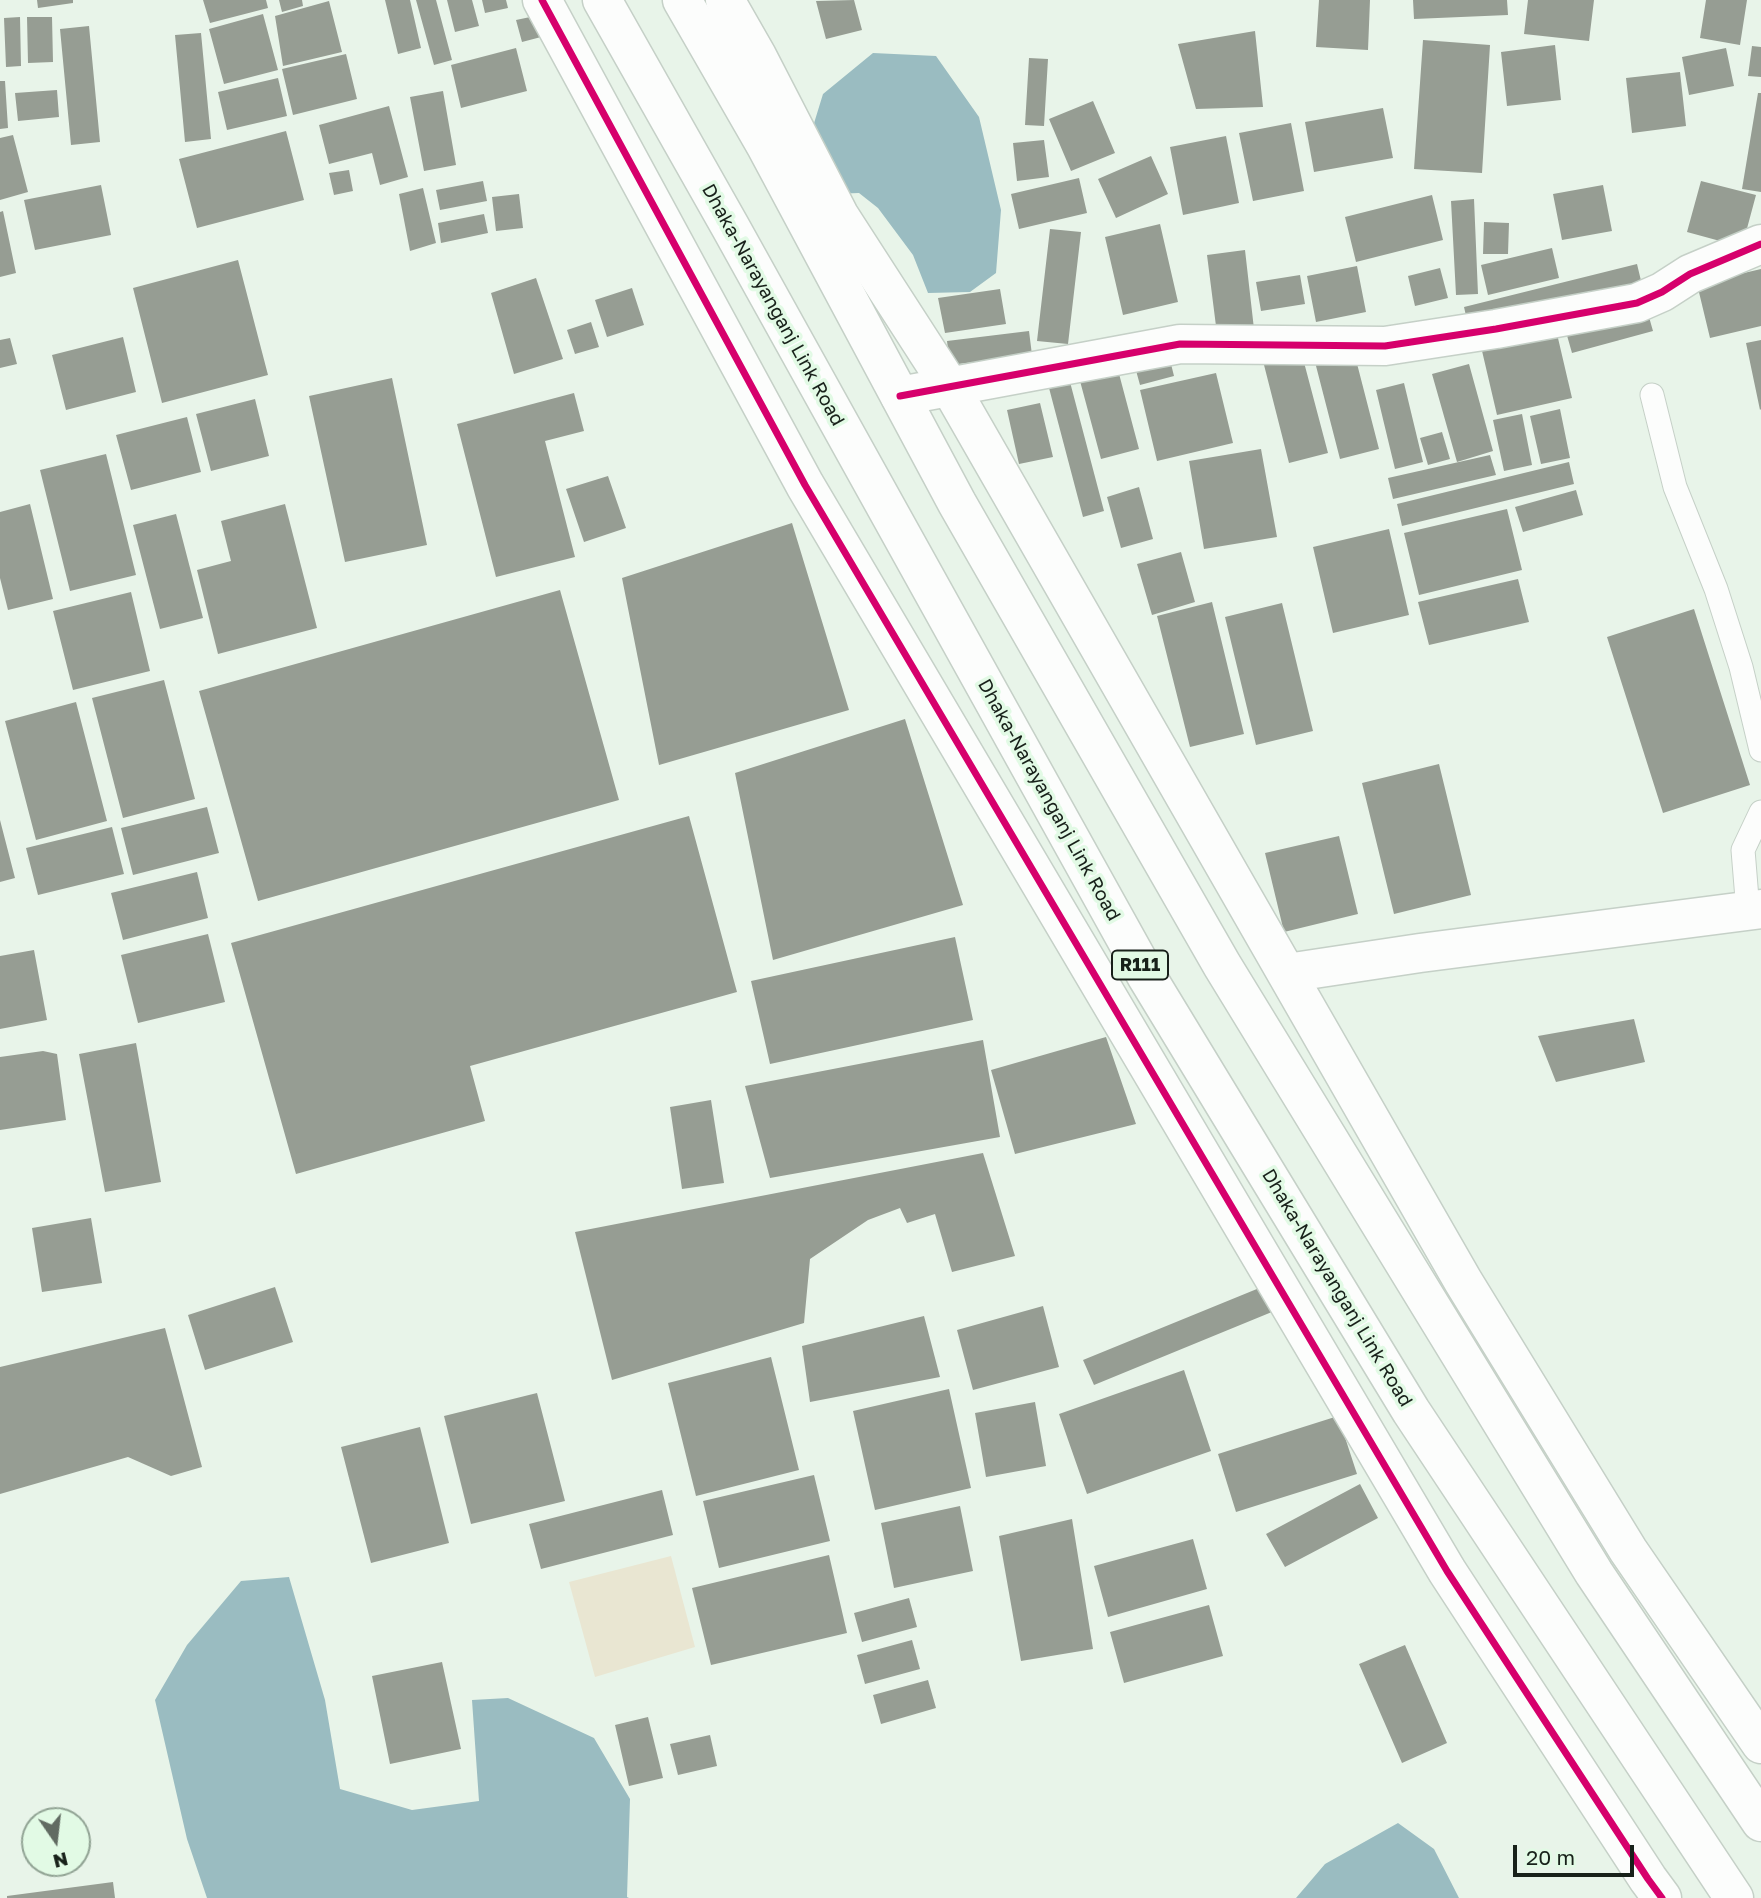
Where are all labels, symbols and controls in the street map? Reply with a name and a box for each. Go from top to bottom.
street label: Dhaka-Narayanganj Link Road [697,180,849,430]
street label: Dhaka-Narayanganj Link Road [973,675,1125,925]
road number: R111 [1112,950,1168,980]
street label: Dhaka-Narayanganj Link Road [1257,1165,1417,1411]
north arrow [21,1807,91,1877]
scale bar [1516,1832,1637,1876]
text: 20 m [1526,1844,1575,1870]
text: N [51,1848,71,1874]

